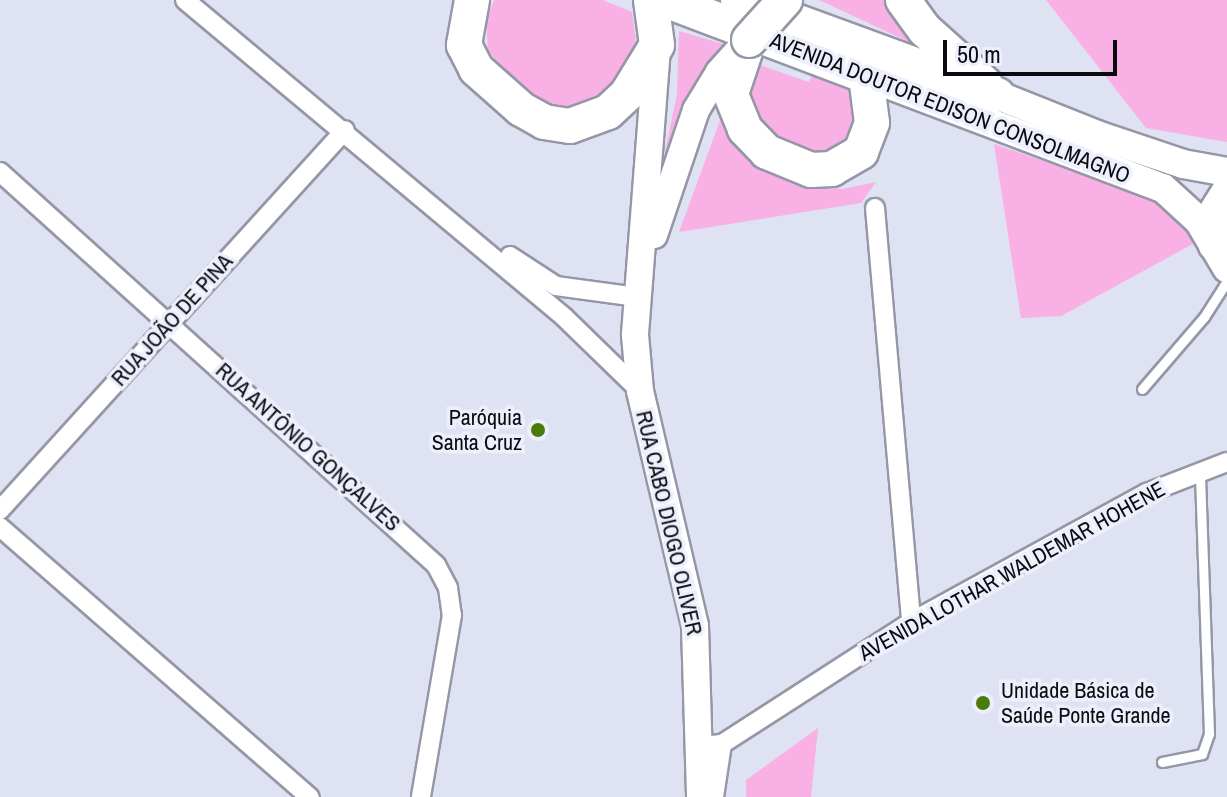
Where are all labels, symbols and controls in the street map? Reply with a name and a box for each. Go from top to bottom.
scale bar [947,24,1121,74]
street label: AVENIDA DOUTOR EDISON CONSOLMAGNO [766,27,1134,189]
text: 50 m [957,38,1001,70]
street label: RUA JOÃO DE PINA [106,248,238,392]
street label: RUA ANTÔNIO GONÇALVES [210,357,406,537]
place label: Paróquia Santa Cruz [432,404,522,456]
street label: RUA CABO DIOGO OLIVER [630,408,708,638]
marker: Paróquia Santa Cruz [529,421,547,439]
street label: AVENIDA LOTHAR WALDEMAR HOHENE [854,475,1170,667]
place label: Unidade Básica de Saúde Ponte Grande [1001,677,1171,728]
marker: Unidade Básica de Saúde Ponte Grande [972,692,994,714]

